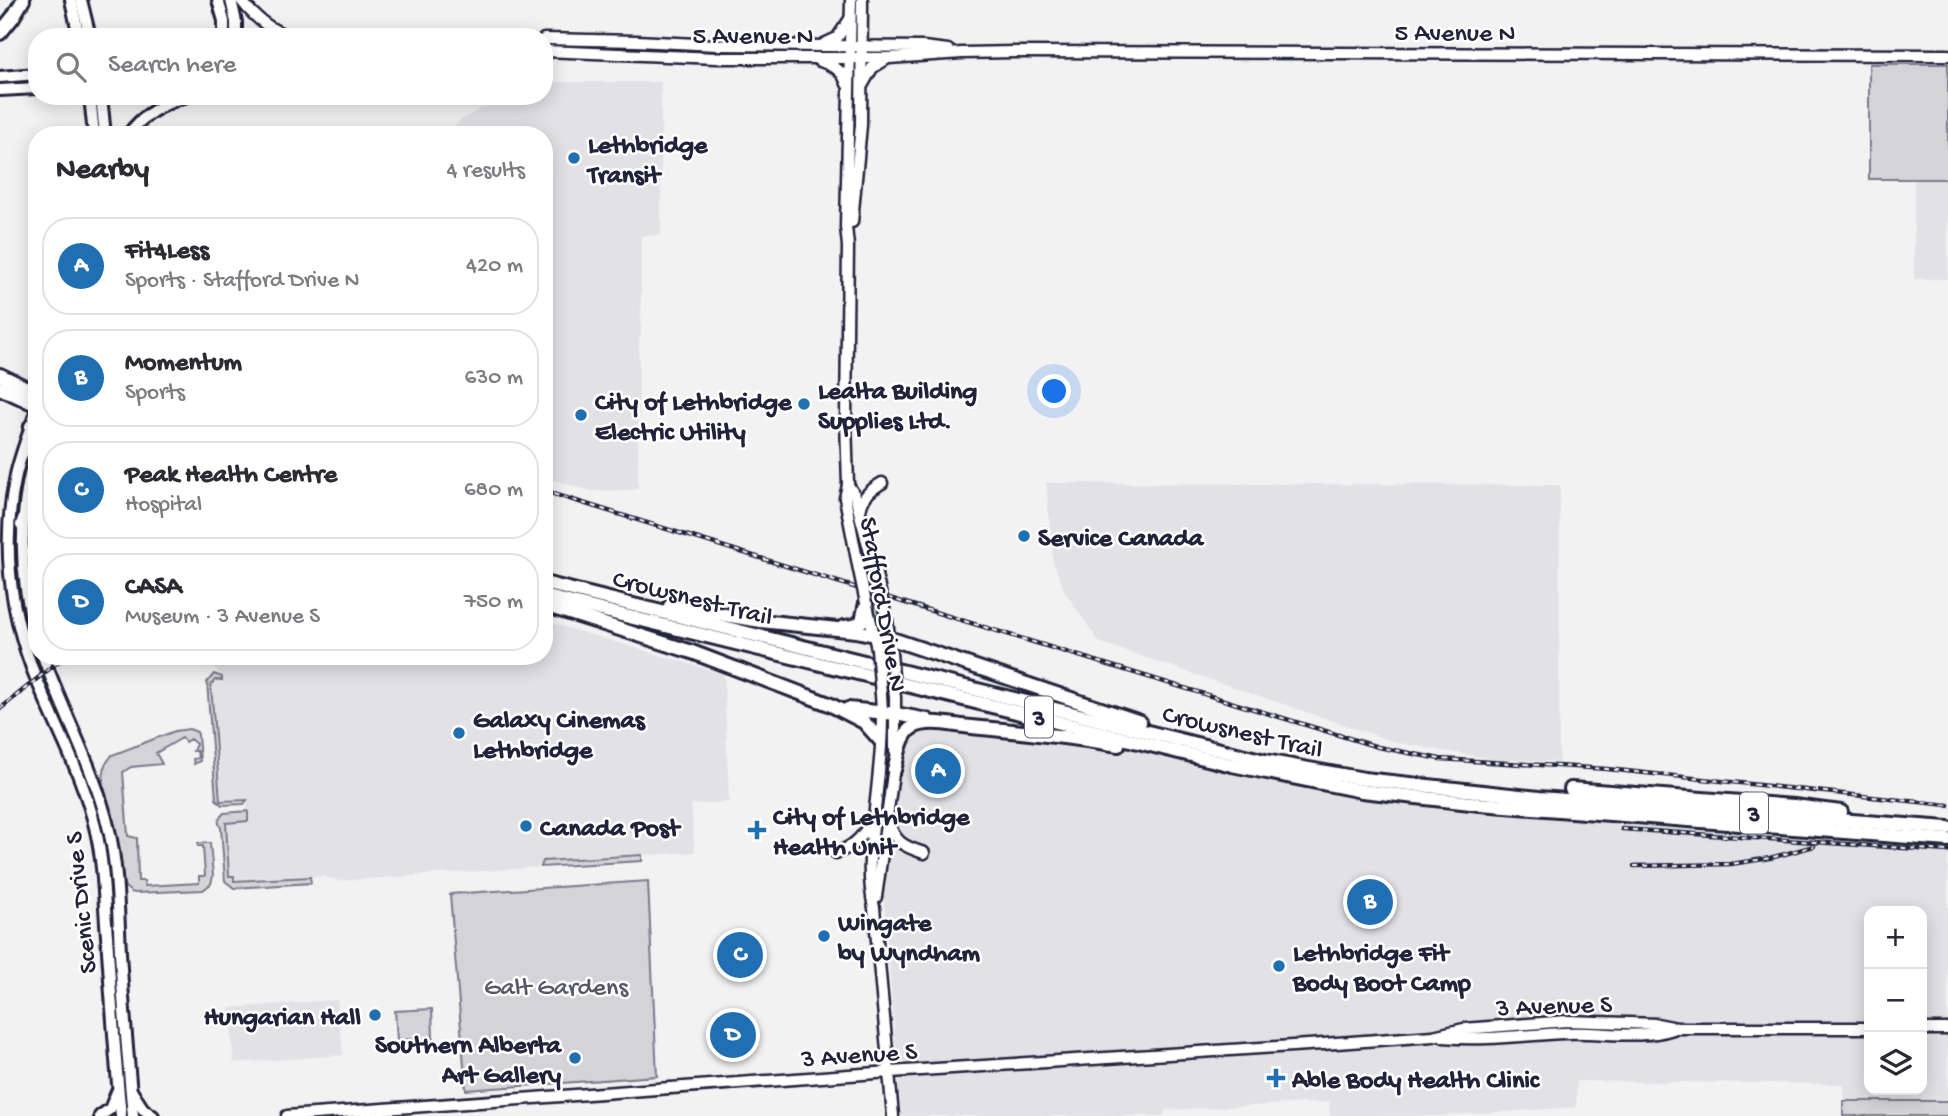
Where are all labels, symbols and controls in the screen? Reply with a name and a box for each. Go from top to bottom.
street label: 5 Avenue N [1394,20,1516,51]
street label: 5 Avenue N [692,23,814,54]
search box [28,28,553,105]
icon: search [52,48,90,86]
text: Search here [108,51,236,82]
place label: Lethbridge Transit [586,132,709,193]
marker: Lethbridge Transit [566,150,582,166]
text: Nearby [56,154,149,189]
text: 4 results [446,158,525,185]
text: Fit4Less [125,237,209,268]
text: A [74,253,88,280]
text: 420 m [466,253,523,280]
text: Sports · Stafford Drive N [125,268,360,295]
text: Momentum [125,349,242,380]
text: B [75,365,87,392]
text: 630 m [465,365,523,392]
your location [1037,374,1071,408]
place label: Lealta Building Supplies Ltd. [818,378,977,439]
text: Sports [125,380,185,407]
place label: City of Lethbridge Electric Utility [595,389,793,450]
marker: Lealta Building Supplies Ltd. [796,396,812,412]
marker: City of Lethbridge Electric Utility [573,407,589,423]
text: Peak Health Centre [125,461,337,492]
text: C [75,477,87,504]
text: 680 m [464,477,523,504]
text: Hospital [125,492,202,519]
street label: Stafford Drive N [850,515,911,695]
place label: Service Canada [1038,525,1205,556]
marker: Service Canada [1016,528,1032,544]
street label: Crowsnest Trail [609,566,775,635]
text: CASA [125,573,182,604]
text: D [74,589,89,616]
text: 750 m [464,589,523,616]
text: Museum · 3 Avenue S [125,604,320,631]
road number: 3 [1025,696,1053,738]
street label: Crowsnest Trail [1159,701,1325,768]
place label: Galaxy Cinemas Lethbridge [473,707,646,768]
marker: Galaxy Cinemas Lethbridge [451,725,467,741]
pin: A [915,745,961,797]
road number: 3 [1740,792,1768,834]
place label: City of Lethbridge Health Unit [773,804,971,865]
place label: Canada Post [540,815,682,846]
marker: Canada Post [518,818,534,834]
marker: City of Lethbridge Health Unit [747,820,767,840]
street label: Scenic Drive S [61,829,106,975]
pin: B [1347,876,1393,928]
map controls [1864,906,1927,1095]
button: + [1864,906,1927,969]
place label: Wingate by Wyndham [837,910,981,971]
marker: Wingate by Wyndham [816,928,832,944]
pin: C [717,929,763,981]
place label: Lethbridge Fit Body Boot Camp [1292,940,1471,1001]
marker: Lethbridge Fit Body Boot Camp [1271,958,1287,974]
button: − [1864,969,1927,1032]
park label: Galt Gardens [484,974,629,1005]
street label: 3 Avenue S [1495,991,1614,1026]
place label: Hungarian Hall [204,1004,361,1035]
marker: Hungarian Hall [367,1007,383,1023]
pin: D [710,1009,756,1061]
place label: Southern Alberta Art Gallery [375,1032,563,1093]
button: layers [1864,1032,1927,1095]
street label: 3 Avenue S [799,1038,919,1077]
marker: Southern Alberta Art Gallery [567,1050,583,1066]
place label: Able Body Health Clinic [1291,1067,1541,1098]
marker: Able Body Health Clinic [1266,1068,1286,1088]

